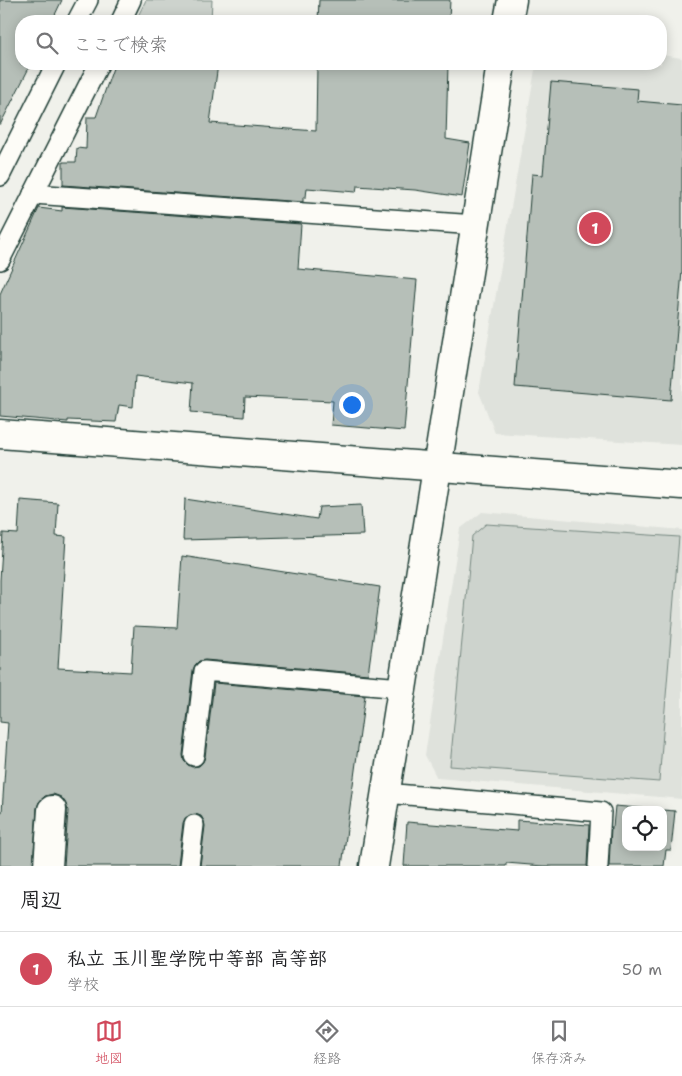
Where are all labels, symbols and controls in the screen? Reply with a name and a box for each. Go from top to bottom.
search box [15,15,667,70]
icon: search [33,29,61,57]
text: ここで検索 [73,32,168,57]
pin: 1 [579,209,611,247]
your location [339,392,365,418]
map controls [622,806,667,851]
button: locate [622,806,667,851]
text: 周辺 [20,886,62,914]
text: 私立 玉川聖学院中等部 高等部 [67,946,327,971]
text: 1 [32,959,40,980]
text: 50 m [622,959,662,980]
text: 学校 [67,974,99,995]
tab: 地図 [95,1017,123,1067]
tab: 経路 [313,1017,341,1067]
tab: 保存済み [531,1017,587,1067]

